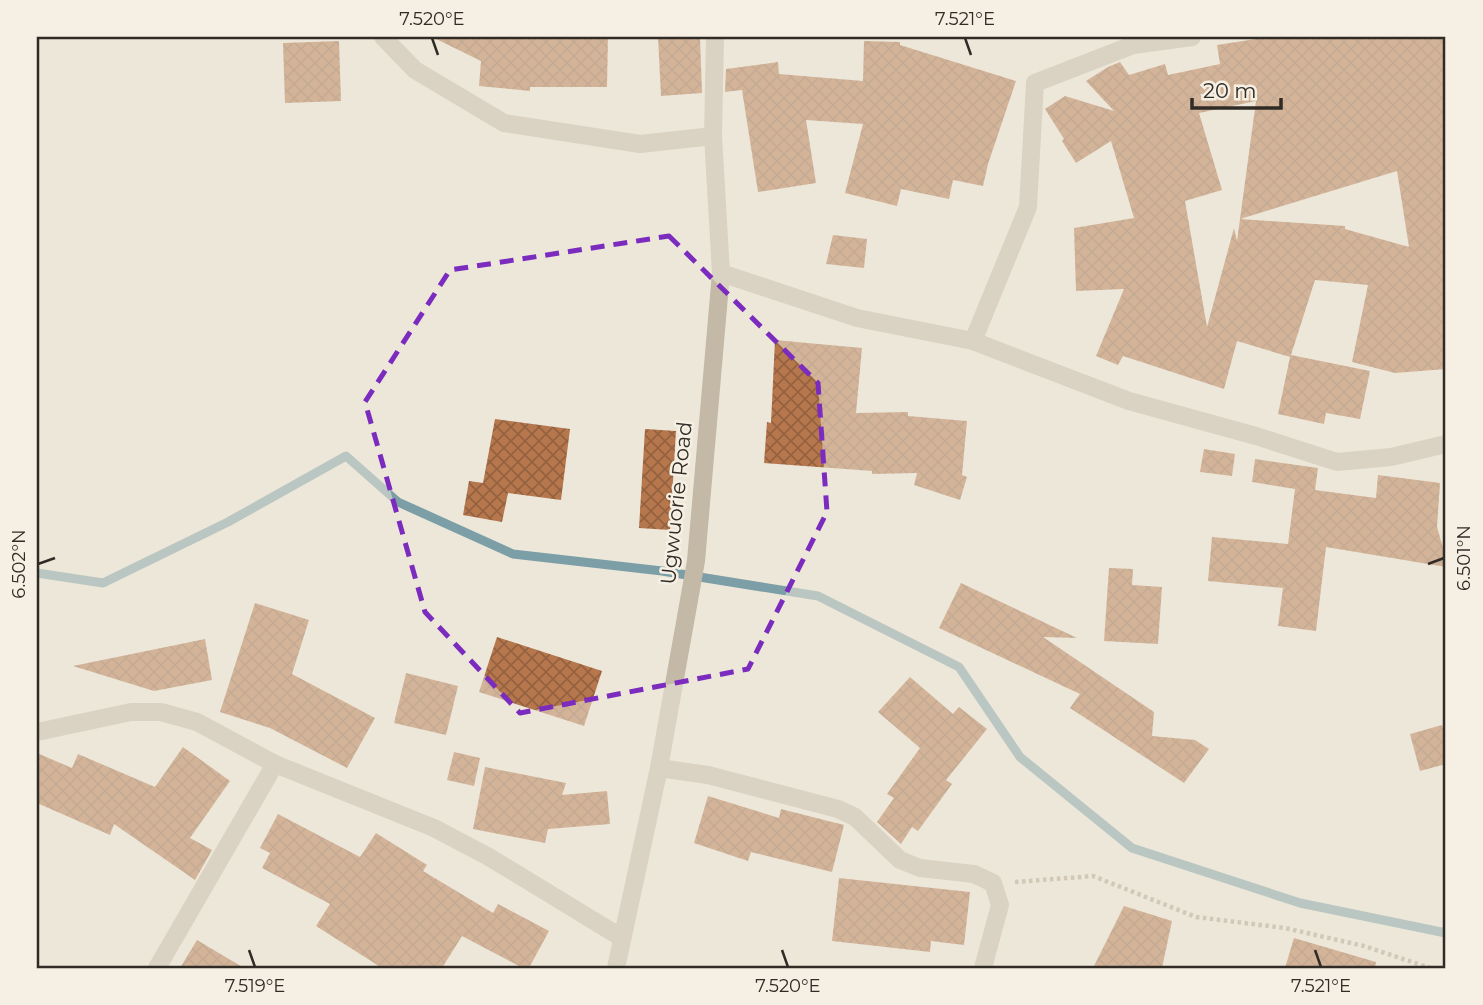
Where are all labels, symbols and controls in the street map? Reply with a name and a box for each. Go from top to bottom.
text: 7.520°E [399,8,465,30]
text: 7.521°E [935,8,995,30]
scale bar [1192,66,1282,110]
text: 20 m [1203,78,1257,103]
street label: Ugwuorie Road [655,420,697,586]
text: 6.501°N [1453,525,1475,591]
text: 6.502°N [8,529,30,599]
text: 7.519°E [225,975,285,997]
text: 7.520°E [755,975,821,997]
text: 7.521°E [1291,975,1351,997]

